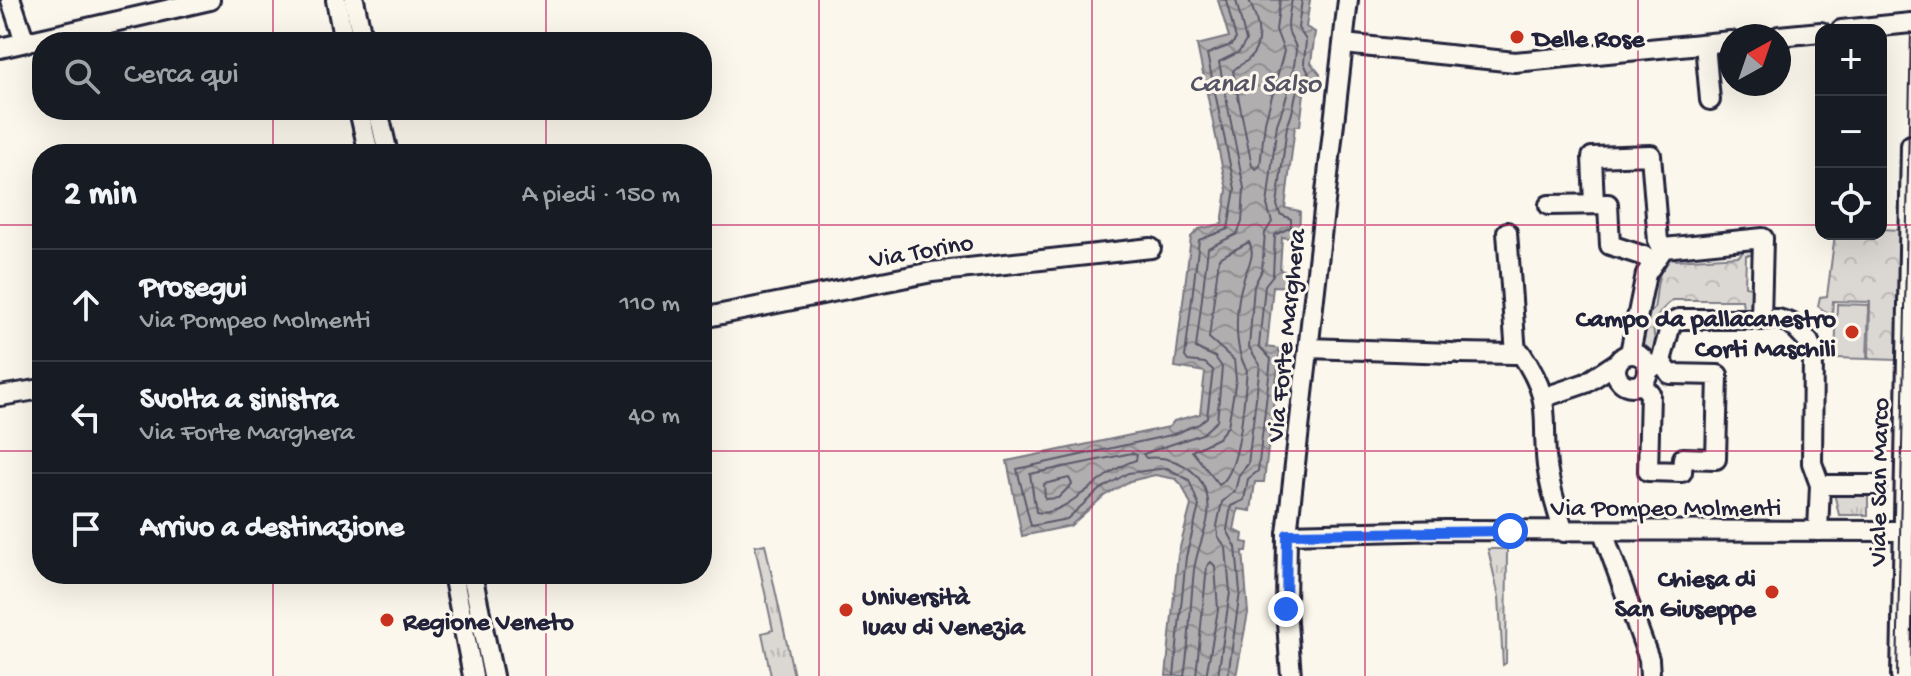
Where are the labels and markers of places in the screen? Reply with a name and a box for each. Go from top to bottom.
place label: Delle Rose [1531,26,1646,57]
marker: Delle Rose [1508,28,1526,46]
place label: Campo da pallacanestro Corti Maschili [1576,306,1836,367]
marker: Campo da pallacanestro Corti Maschili [1843,323,1861,341]
place label: Chiesa di San Giuseppe [1615,566,1758,627]
marker: Chiesa di San Giuseppe [1763,583,1781,601]
place label: Università Iuav di Venezia [862,584,1026,645]
marker: Università Iuav di Venezia [837,601,855,619]
place label: Regione Veneto [402,609,574,640]
marker: Regione Veneto [378,611,396,629]

